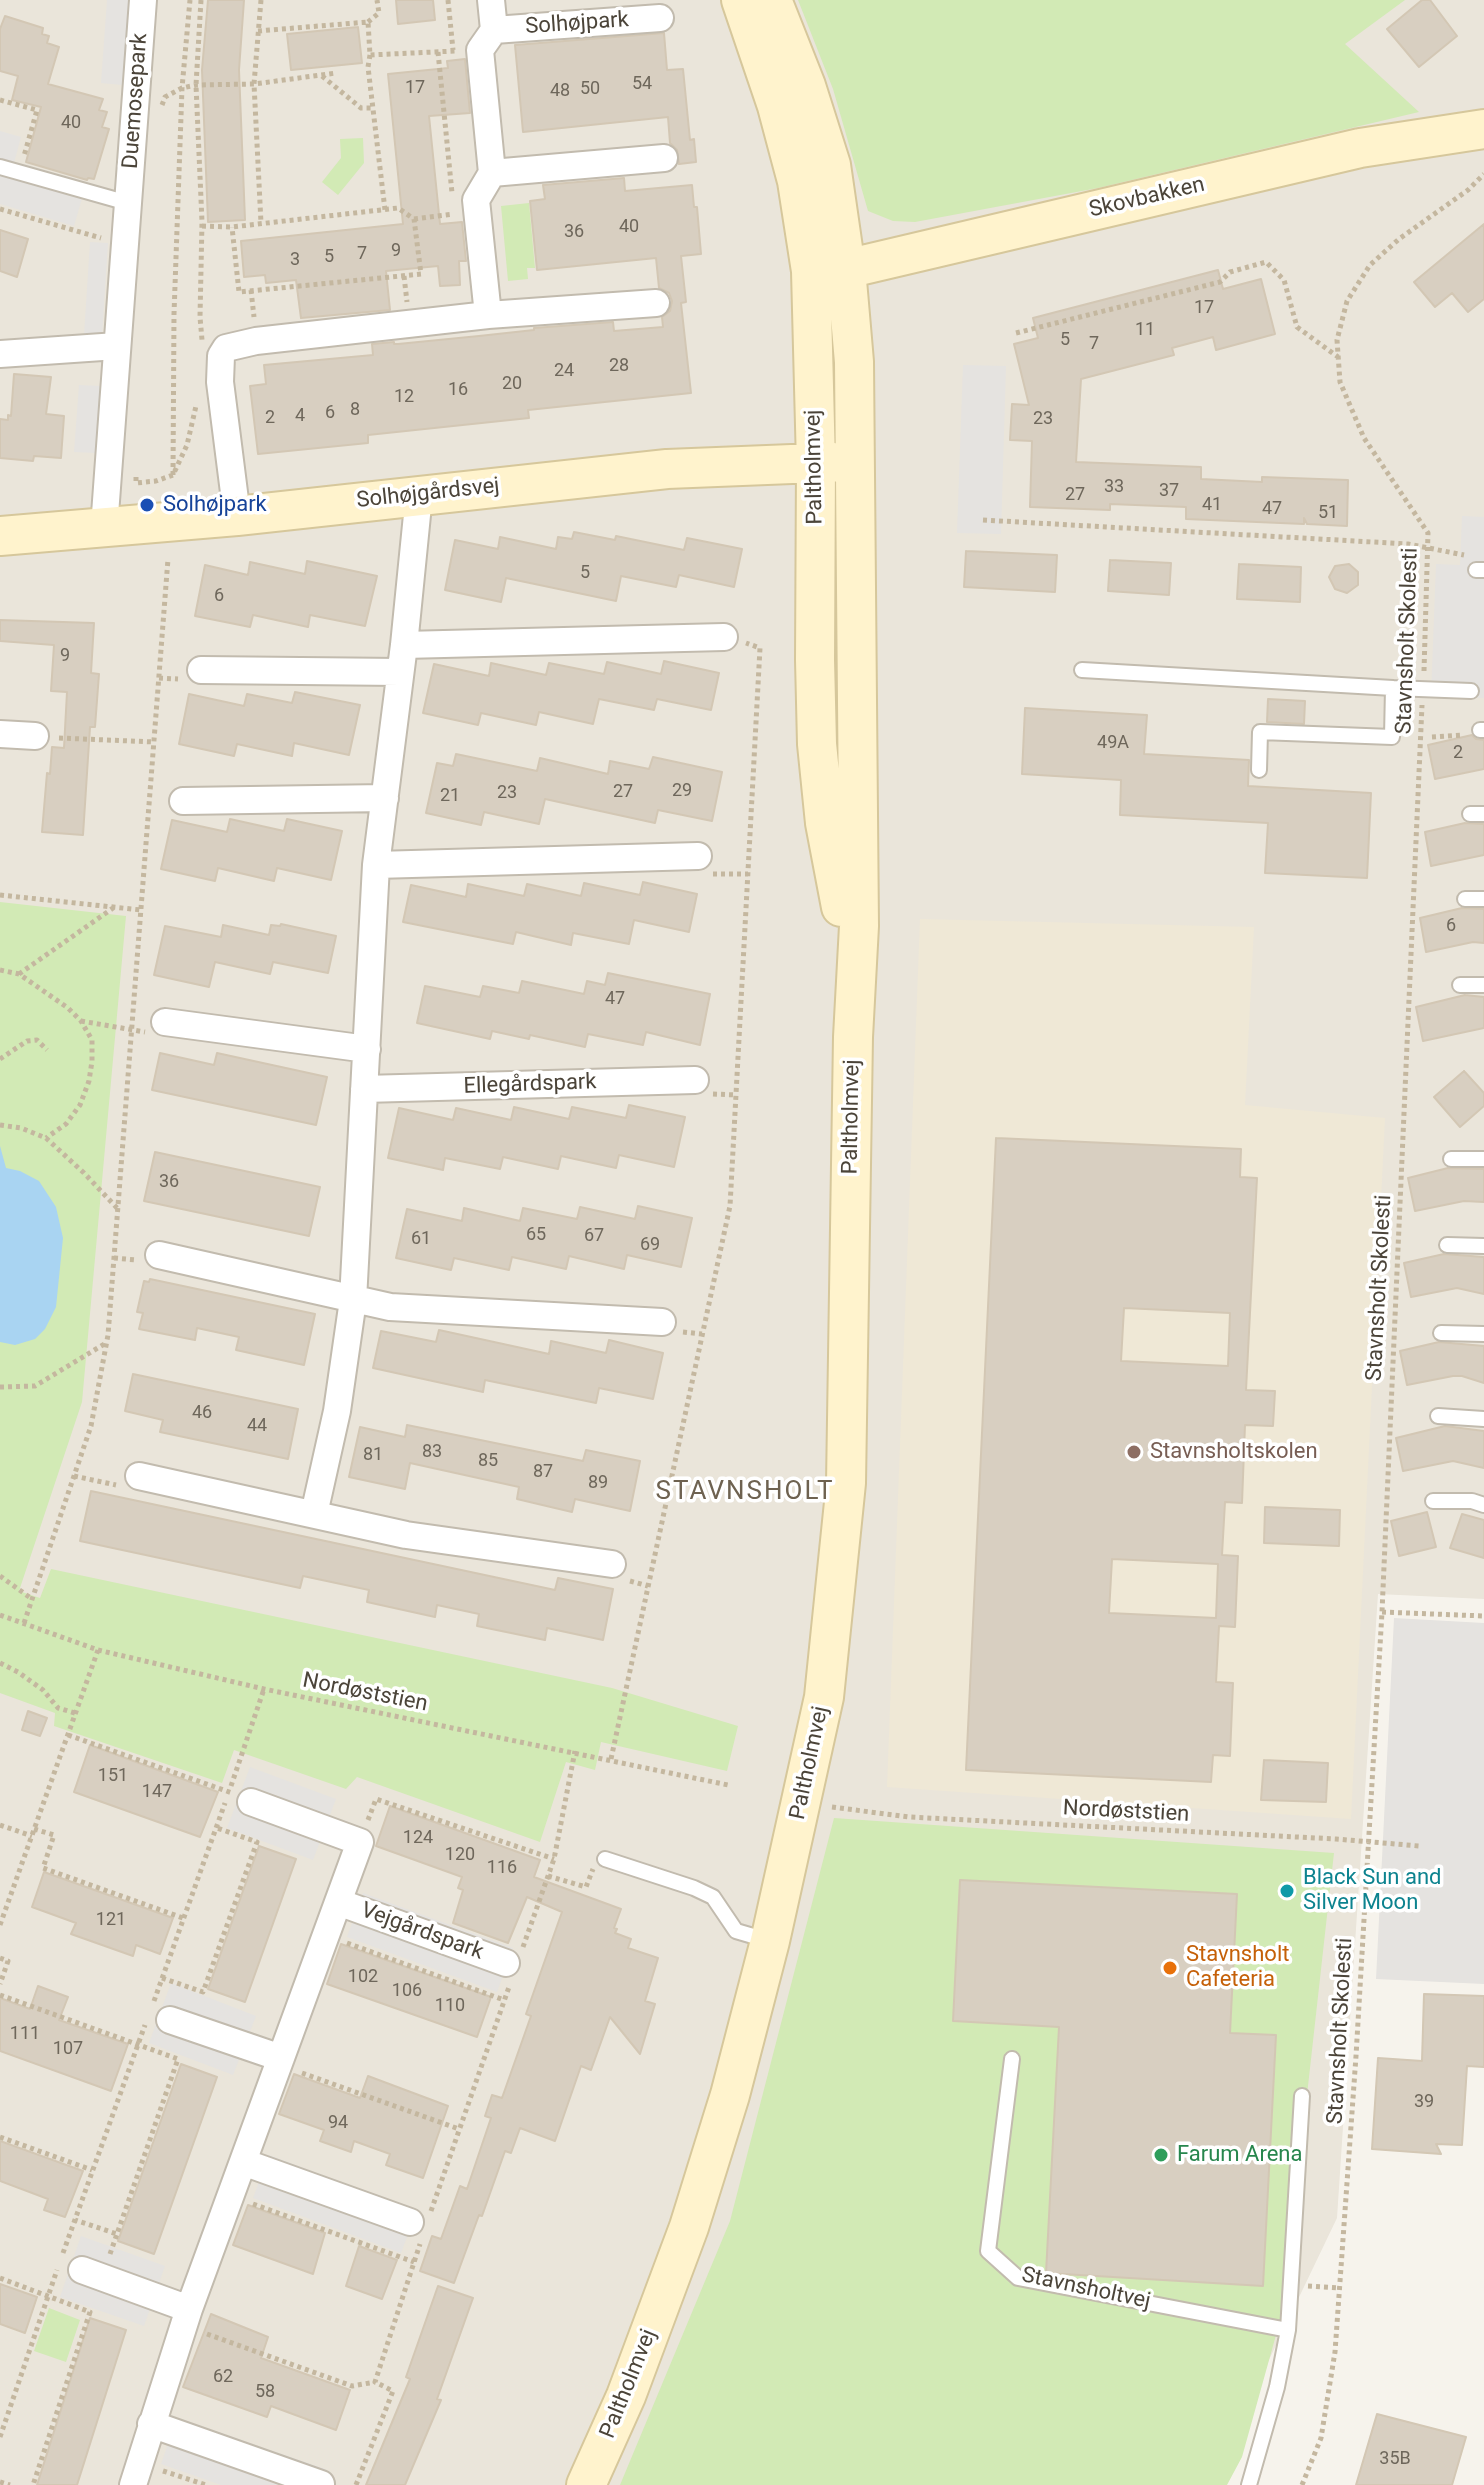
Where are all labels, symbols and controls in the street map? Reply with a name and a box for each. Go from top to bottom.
street label: Solhøjpark [524,7,630,41]
street label: Duemosepark [118,32,154,170]
house number: 54 [632,73,652,95]
house number: 17 [405,77,425,99]
house number: 50 [580,78,600,100]
house number: 48 [550,80,570,102]
house number: 40 [61,112,81,134]
street label: Skovbakken [1087,172,1207,224]
house number: 40 [619,216,639,238]
house number: 36 [564,221,584,243]
house number: 9 [391,240,401,262]
house number: 7 [357,243,367,265]
house number: 5 [324,246,334,268]
house number: 3 [290,249,300,271]
house number: 17 [1194,297,1214,319]
house number: 11 [1135,319,1155,341]
house number: 5 [1060,329,1070,351]
house number: 7 [1089,333,1099,355]
house number: 28 [609,355,629,377]
house number: 24 [554,360,574,382]
house number: 20 [502,373,522,395]
house number: 16 [448,379,468,401]
house number: 12 [394,386,414,408]
house number: 8 [350,399,360,421]
house number: 6 [325,402,335,424]
house number: 4 [295,405,305,427]
house number: 2 [265,407,275,429]
house number: 23 [1033,408,1053,430]
street label: Paltholmvej [801,409,829,525]
street label: Solhøjgårdsvej [355,473,501,515]
house number: 33 [1104,476,1124,498]
house number: 37 [1159,480,1179,502]
house number: 27 [1065,484,1085,506]
place label: Solhøjpark [163,492,267,518]
house number: 41 [1202,494,1222,516]
marker: Solhøjpark [138,496,156,514]
house number: 47 [1262,498,1282,520]
house number: 51 [1318,502,1338,524]
street label: Stavnsholt Skolesti [1392,547,1424,735]
house number: 5 [580,562,590,584]
house number: 6 [214,585,224,607]
house number: 9 [60,645,70,667]
house number: 49A [1097,732,1129,754]
house number: 2 [1453,742,1463,764]
house number: 29 [672,780,692,802]
house number: 27 [613,781,633,803]
house number: 23 [497,782,517,804]
house number: 21 [440,785,460,807]
house number: 6 [1446,915,1456,937]
house number: 47 [605,988,625,1010]
street label: Paltholmvej [838,1059,866,1175]
street label: Ellegårdspark [463,1069,597,1101]
house number: 36 [159,1171,179,1193]
street label: Stavnsholt Skolesti [1362,1194,1398,1382]
house number: 65 [526,1224,546,1246]
house number: 67 [584,1225,604,1247]
house number: 61 [411,1228,431,1250]
house number: 69 [640,1234,660,1256]
house number: 46 [192,1402,212,1424]
house number: 44 [247,1415,267,1437]
place label: Stavnsholtskolen [1150,1439,1318,1465]
house number: 83 [422,1441,442,1463]
marker: Stavnsholtskolen [1125,1443,1143,1461]
house number: 81 [363,1444,383,1466]
house number: 85 [478,1450,498,1472]
house number: 87 [533,1461,553,1483]
house number: 89 [588,1472,608,1494]
district label: STAVNSHOLT [656,1476,834,1508]
street label: Nordøststien [300,1668,430,1718]
street label: Paltholmvej [785,1704,835,1822]
house number: 151 [98,1765,128,1787]
house number: 147 [142,1781,172,1803]
street label: Nordøststien [1062,1796,1190,1828]
house number: 124 [403,1827,433,1849]
house number: 120 [445,1844,475,1866]
house number: 116 [487,1857,517,1879]
place label: Black Sun and Silver Moon [1303,1865,1441,1916]
marker: Black Sun and Silver Moon [1278,1882,1296,1900]
street label: Vejgårdspark [357,1898,487,1966]
house number: 121 [96,1909,126,1931]
street label: Stavnsholt Skolesti [1323,1937,1359,2125]
place label: Stavnsholt Cafeteria [1186,1942,1289,1994]
marker: Stavnsholt Cafeteria [1161,1959,1179,1977]
house number: 102 [348,1966,378,1988]
house number: 106 [392,1980,422,2002]
house number: 110 [435,1995,465,2017]
house number: 111 [10,2023,40,2045]
house number: 107 [53,2038,83,2060]
house number: 39 [1414,2091,1434,2113]
house number: 94 [328,2112,348,2134]
place label: Farum Arena [1177,2142,1302,2168]
marker: Farum Arena [1152,2146,1170,2164]
street label: Stavnsholtvej [1019,2262,1153,2316]
street label: Paltholmvej [595,2326,663,2442]
house number: 62 [213,2366,233,2388]
house number: 58 [255,2381,275,2403]
house number: 35B [1379,2448,1411,2470]

